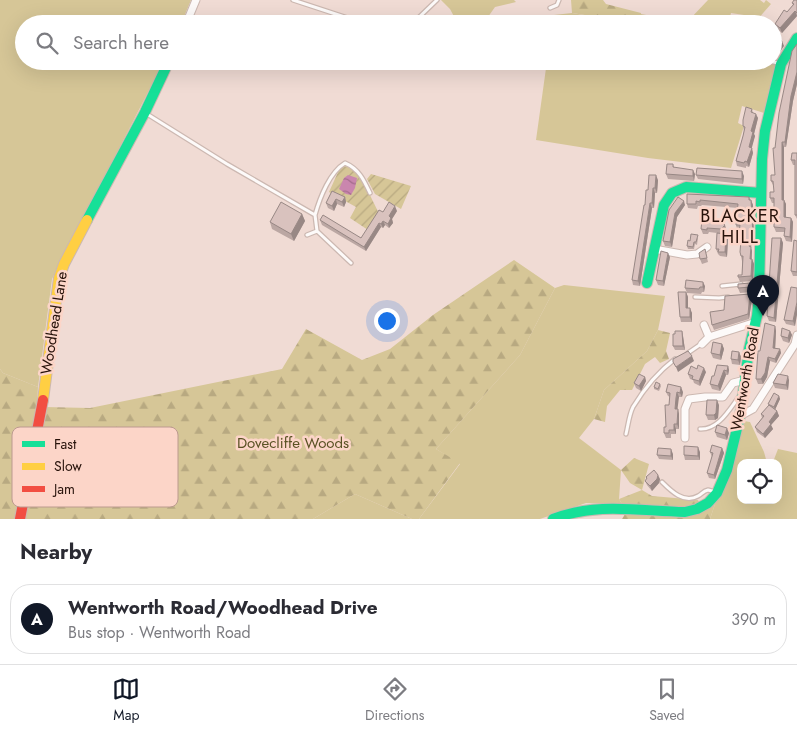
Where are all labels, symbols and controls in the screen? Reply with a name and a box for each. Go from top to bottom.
search box [15,15,782,70]
icon: search [33,29,61,57]
text: Search here [73,29,169,56]
district label: BLACKER HILL [700,203,780,250]
street label: Woodhead Lane [35,270,73,376]
pin: A [747,275,779,316]
your location [374,308,400,334]
street label: Wentworth Road [725,326,765,432]
legend [12,427,178,507]
park label: Dovecliffe Woods [237,432,349,454]
text: Fast [54,434,77,454]
text: Slow [54,456,82,476]
map controls [737,459,782,504]
button: locate [737,459,782,504]
text: Jam [52,479,75,499]
text: Nearby [20,537,92,567]
text: Wentworth Road/Woodhead Drive [68,594,378,621]
text: A [31,608,43,631]
text: 390 m [731,608,776,631]
text: Bus stop · Wentworth Road [68,621,251,644]
tab: Map [112,675,140,725]
tab: Directions [365,675,424,725]
tab: Saved [649,675,685,725]

